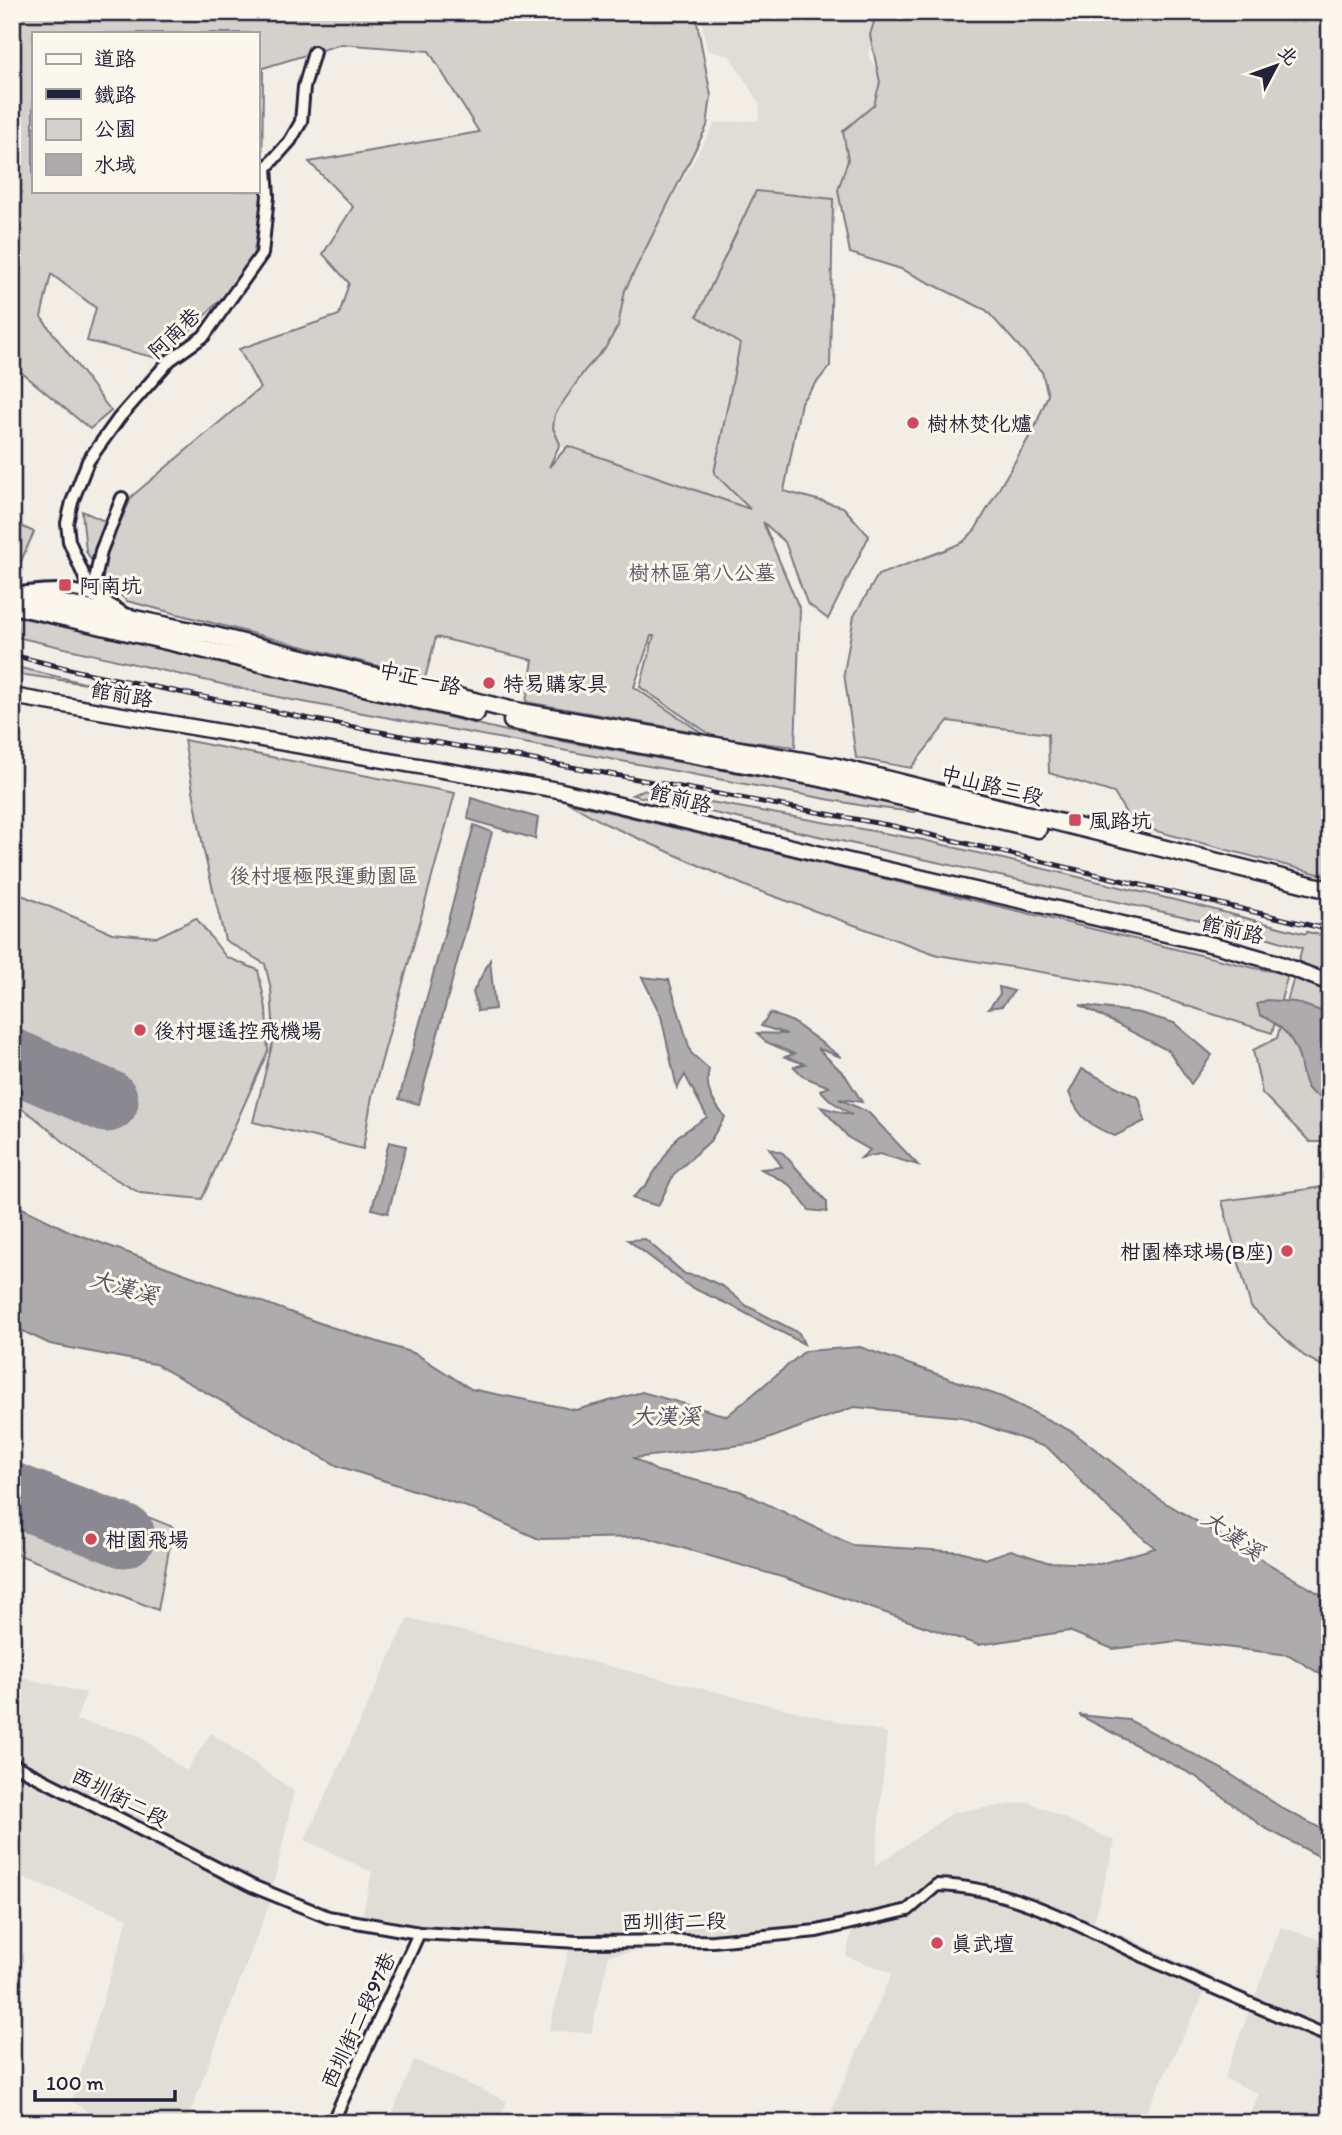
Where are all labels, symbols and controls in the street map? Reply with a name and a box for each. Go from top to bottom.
legend [32,32,259,192]
north arrow [1240,32,1310,102]
text: 北 [1274,40,1303,70]
text: 道路 [94,46,136,71]
text: 鐵路 [94,82,136,107]
text: 公園 [94,116,136,141]
text: 水域 [94,152,136,177]
street label: 阿南巷 [143,302,205,364]
place label: 樹林焚化爐 [927,411,1032,436]
marker: 樹林焚化爐 [905,415,921,431]
park label: 樹林區第八公墓 [629,560,776,585]
place label: 阿南坑 [79,573,142,598]
marker: 阿南坑 [57,577,73,593]
street label: 中正一路 [376,656,464,700]
place label: 特易購家具 [503,671,608,696]
marker: 特易購家具 [481,675,497,691]
street label: 館前路 [89,676,155,712]
street label: 中山路三段 [938,760,1046,810]
street label: 館前路 [647,778,715,818]
place label: 風路坑 [1089,808,1152,833]
marker: 風路坑 [1067,812,1083,828]
park label: 後村堰極限運動園區 [230,863,419,888]
street label: 館前路 [1199,909,1267,949]
place label: 後村堰遙控飛機場 [154,1018,322,1043]
marker: 後村堰遙控飛機場 [132,1022,148,1038]
place label: 柑園棒球場(B座) [1120,1239,1273,1264]
marker: 柑園棒球場(B座) [1279,1243,1295,1259]
water label: 大漢溪 [87,1264,163,1311]
water label: 大漢溪 [632,1402,703,1430]
water label: 大漢溪 [1197,1504,1271,1567]
place label: 柑園飛場 [105,1527,189,1552]
marker: 柑園飛場 [83,1531,99,1547]
street label: 西圳街二段 [68,1762,172,1832]
street label: 西圳街二段 [621,1908,727,1934]
place label: 真武壇 [951,1931,1014,1956]
marker: 真武壇 [929,1935,945,1951]
street label: 西圳街二段97巷 [316,1948,400,2092]
scale bar [35,2058,175,2102]
text: 100 m [46,2070,104,2095]

